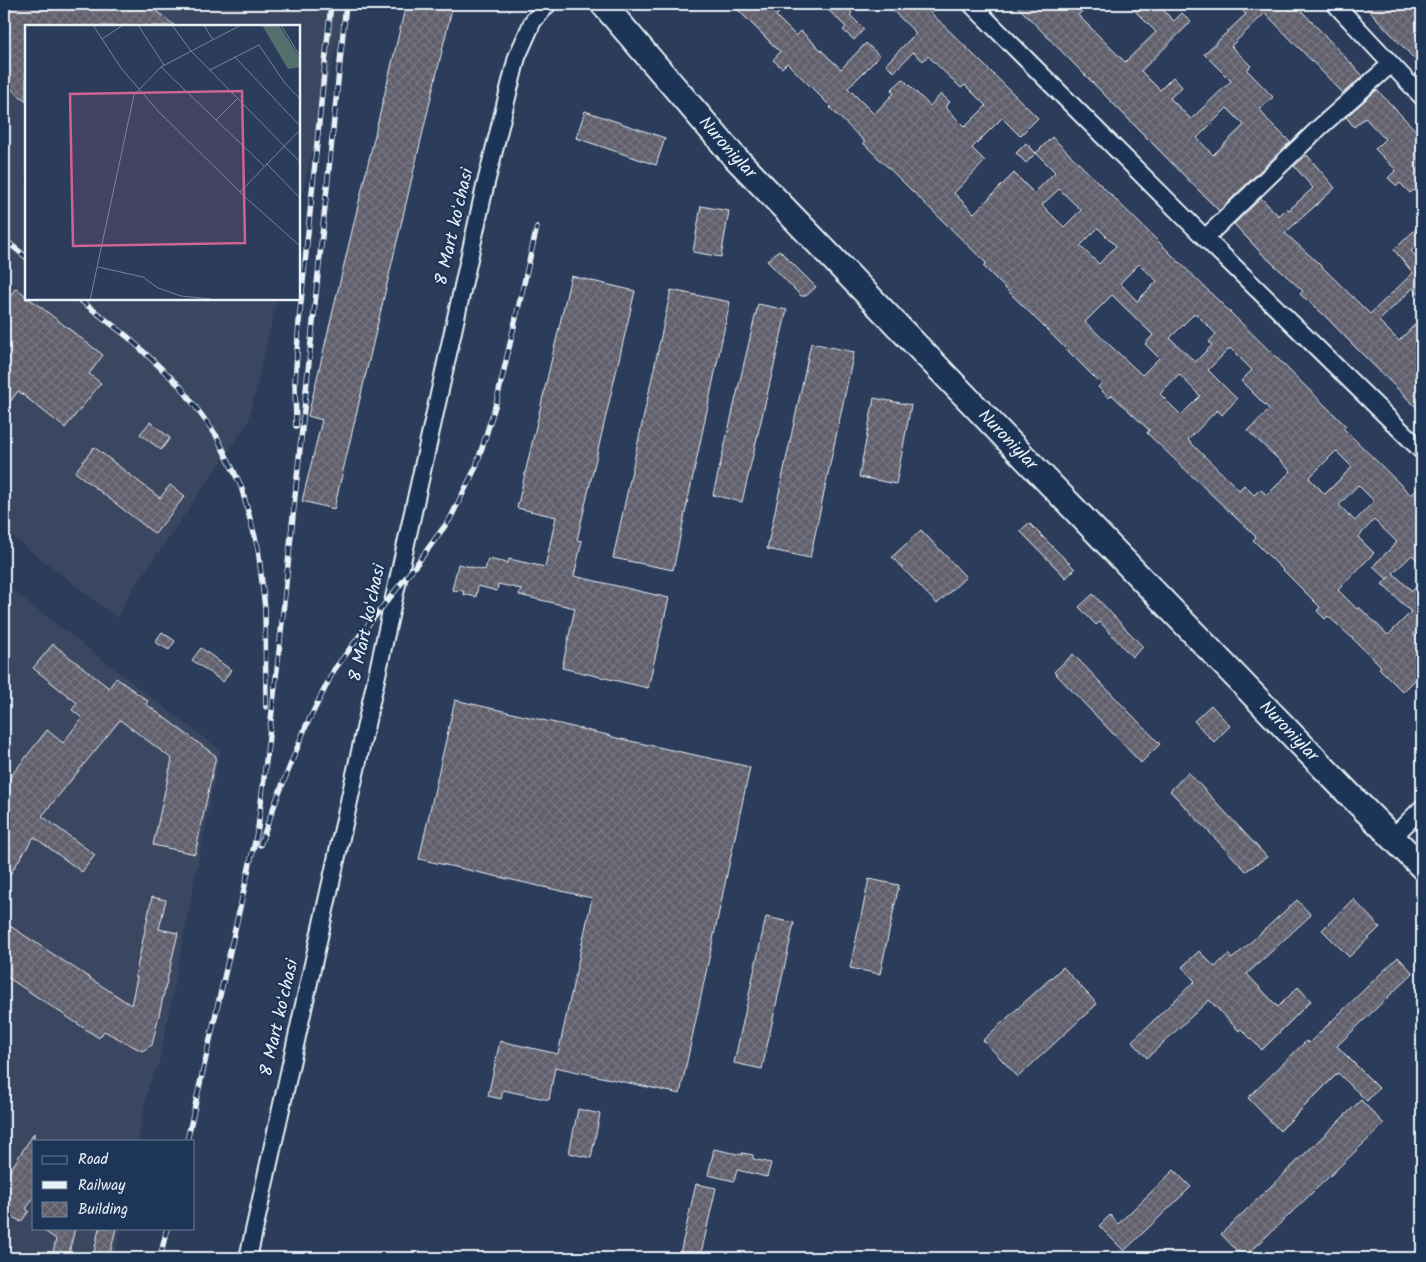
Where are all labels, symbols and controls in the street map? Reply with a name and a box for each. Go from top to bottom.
inset map [25,25,300,300]
street label: Nuroniylar [691,110,764,187]
street label: 8 Mart koʻchasi [427,165,483,288]
street label: Nuroniylar [971,402,1045,478]
street label: 8 Mart koʻchasi [341,561,395,684]
street label: Nuroniylar [1252,694,1326,770]
street label: 8 Mart koʻchasi [252,956,308,1079]
legend [32,1140,195,1230]
text: Road [78,1148,109,1172]
text: Railway [78,1174,126,1198]
text: Building [78,1198,128,1222]

